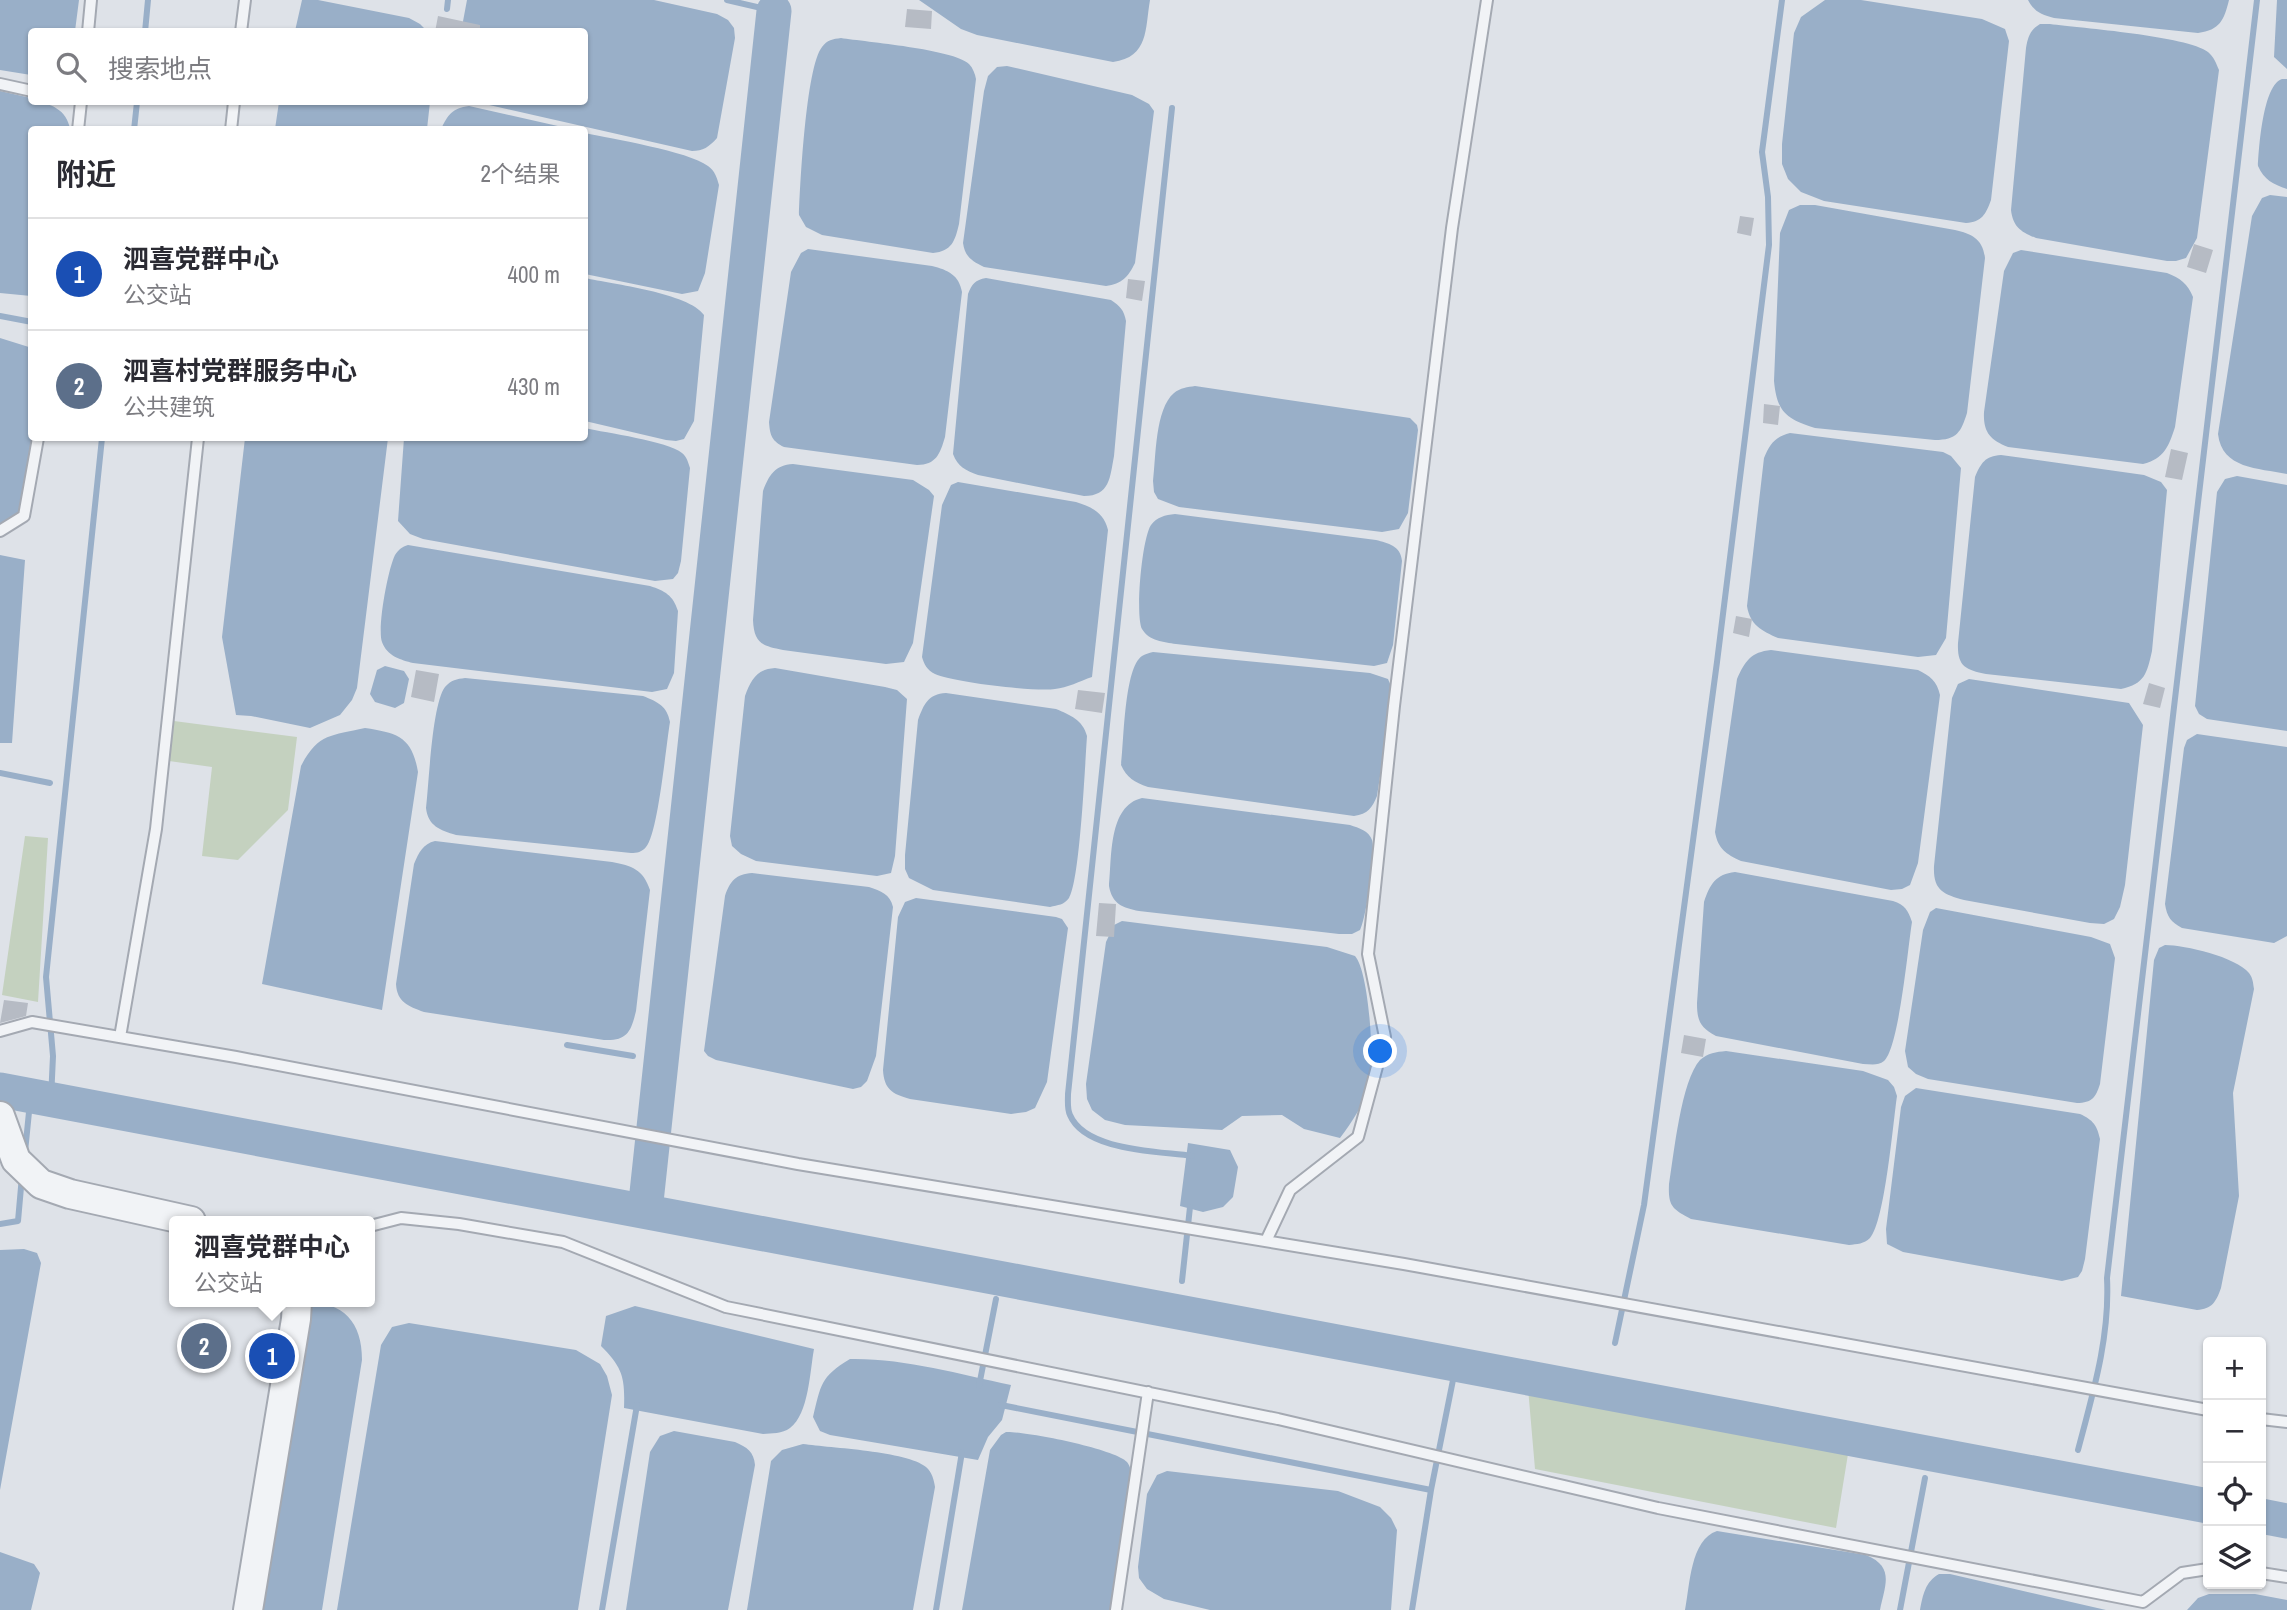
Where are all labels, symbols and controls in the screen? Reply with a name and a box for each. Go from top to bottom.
search box [28,28,588,105]
icon: search [52,48,90,86]
text: 搜索地点 [108,51,212,86]
text: 附近 [56,154,116,194]
text: 2个结果 [481,158,560,189]
text: 泗喜党群中心 [123,241,279,276]
text: 1 [74,259,84,290]
text: 400 m [508,259,560,290]
text: 公交站 [123,279,192,310]
text: 泗喜村党群服务中心 [123,353,357,388]
text: 2 [74,371,84,402]
text: 430 m [508,371,560,402]
text: 公共建筑 [123,391,215,422]
your location [1363,1034,1397,1068]
popup [169,1216,375,1307]
text: 泗喜党群中心 [194,1229,350,1264]
text: 公交站 [194,1267,263,1298]
pin: 2 [181,1320,227,1372]
pin: 1 [249,1330,295,1382]
map controls [2203,1337,2266,1589]
button: + [2203,1337,2266,1400]
button: − [2203,1400,2266,1463]
button: locate [2203,1463,2266,1526]
button: layers [2203,1526,2266,1589]

